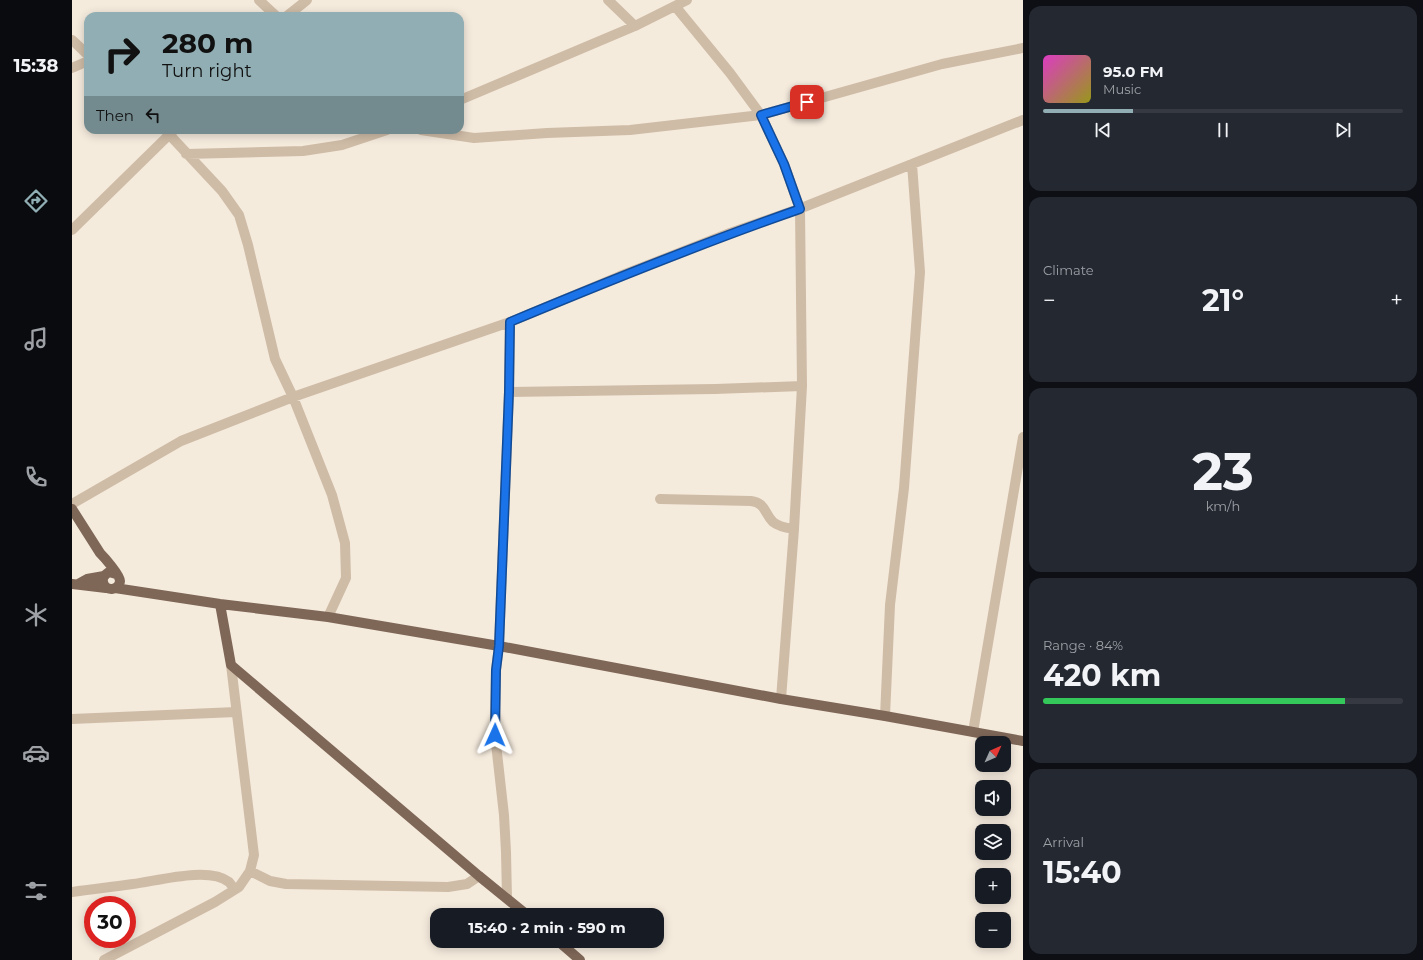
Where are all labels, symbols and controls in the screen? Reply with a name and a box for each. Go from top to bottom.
text: 280 m [162,26,253,60]
icon: right [96,28,148,80]
text: 15:38 [13,55,59,77]
text: Turn right [162,60,252,82]
text: 95.0 FM [1103,62,1164,81]
text: Music [1103,81,1141,97]
pin [790,85,824,119]
icon: arrive [796,91,818,113]
icon: left [142,104,164,126]
text: Then [96,106,134,125]
icon: previous [1092,119,1114,141]
icon: pause [1212,119,1234,141]
icon: next [1332,119,1354,141]
icon: directions [22,187,50,215]
text: Climate [1043,262,1094,278]
text: 21° [1202,282,1244,319]
text: − [1043,287,1056,314]
text: + [1390,287,1403,314]
icon: music [22,325,50,353]
text: 23 [1192,440,1254,503]
icon: phone [22,463,50,491]
text: km/h [1206,498,1240,514]
icon: climate [22,601,50,629]
text: Range · 84% [1043,637,1123,653]
text: 420 km [1043,657,1161,694]
position arrow [474,714,516,756]
north arrow [975,736,1011,772]
map controls [975,736,1011,948]
icon: car [22,739,50,767]
button: sound [975,780,1011,816]
button: layers [975,824,1011,860]
text: Arrival [1043,834,1084,850]
text: 15:40 [1043,854,1122,891]
button: + [975,868,1011,904]
icon: filters [22,877,50,905]
speed limit sign: 30 [84,896,136,948]
button: − [975,912,1011,948]
text: 15:40 · 2 min · 590 m [468,918,626,937]

